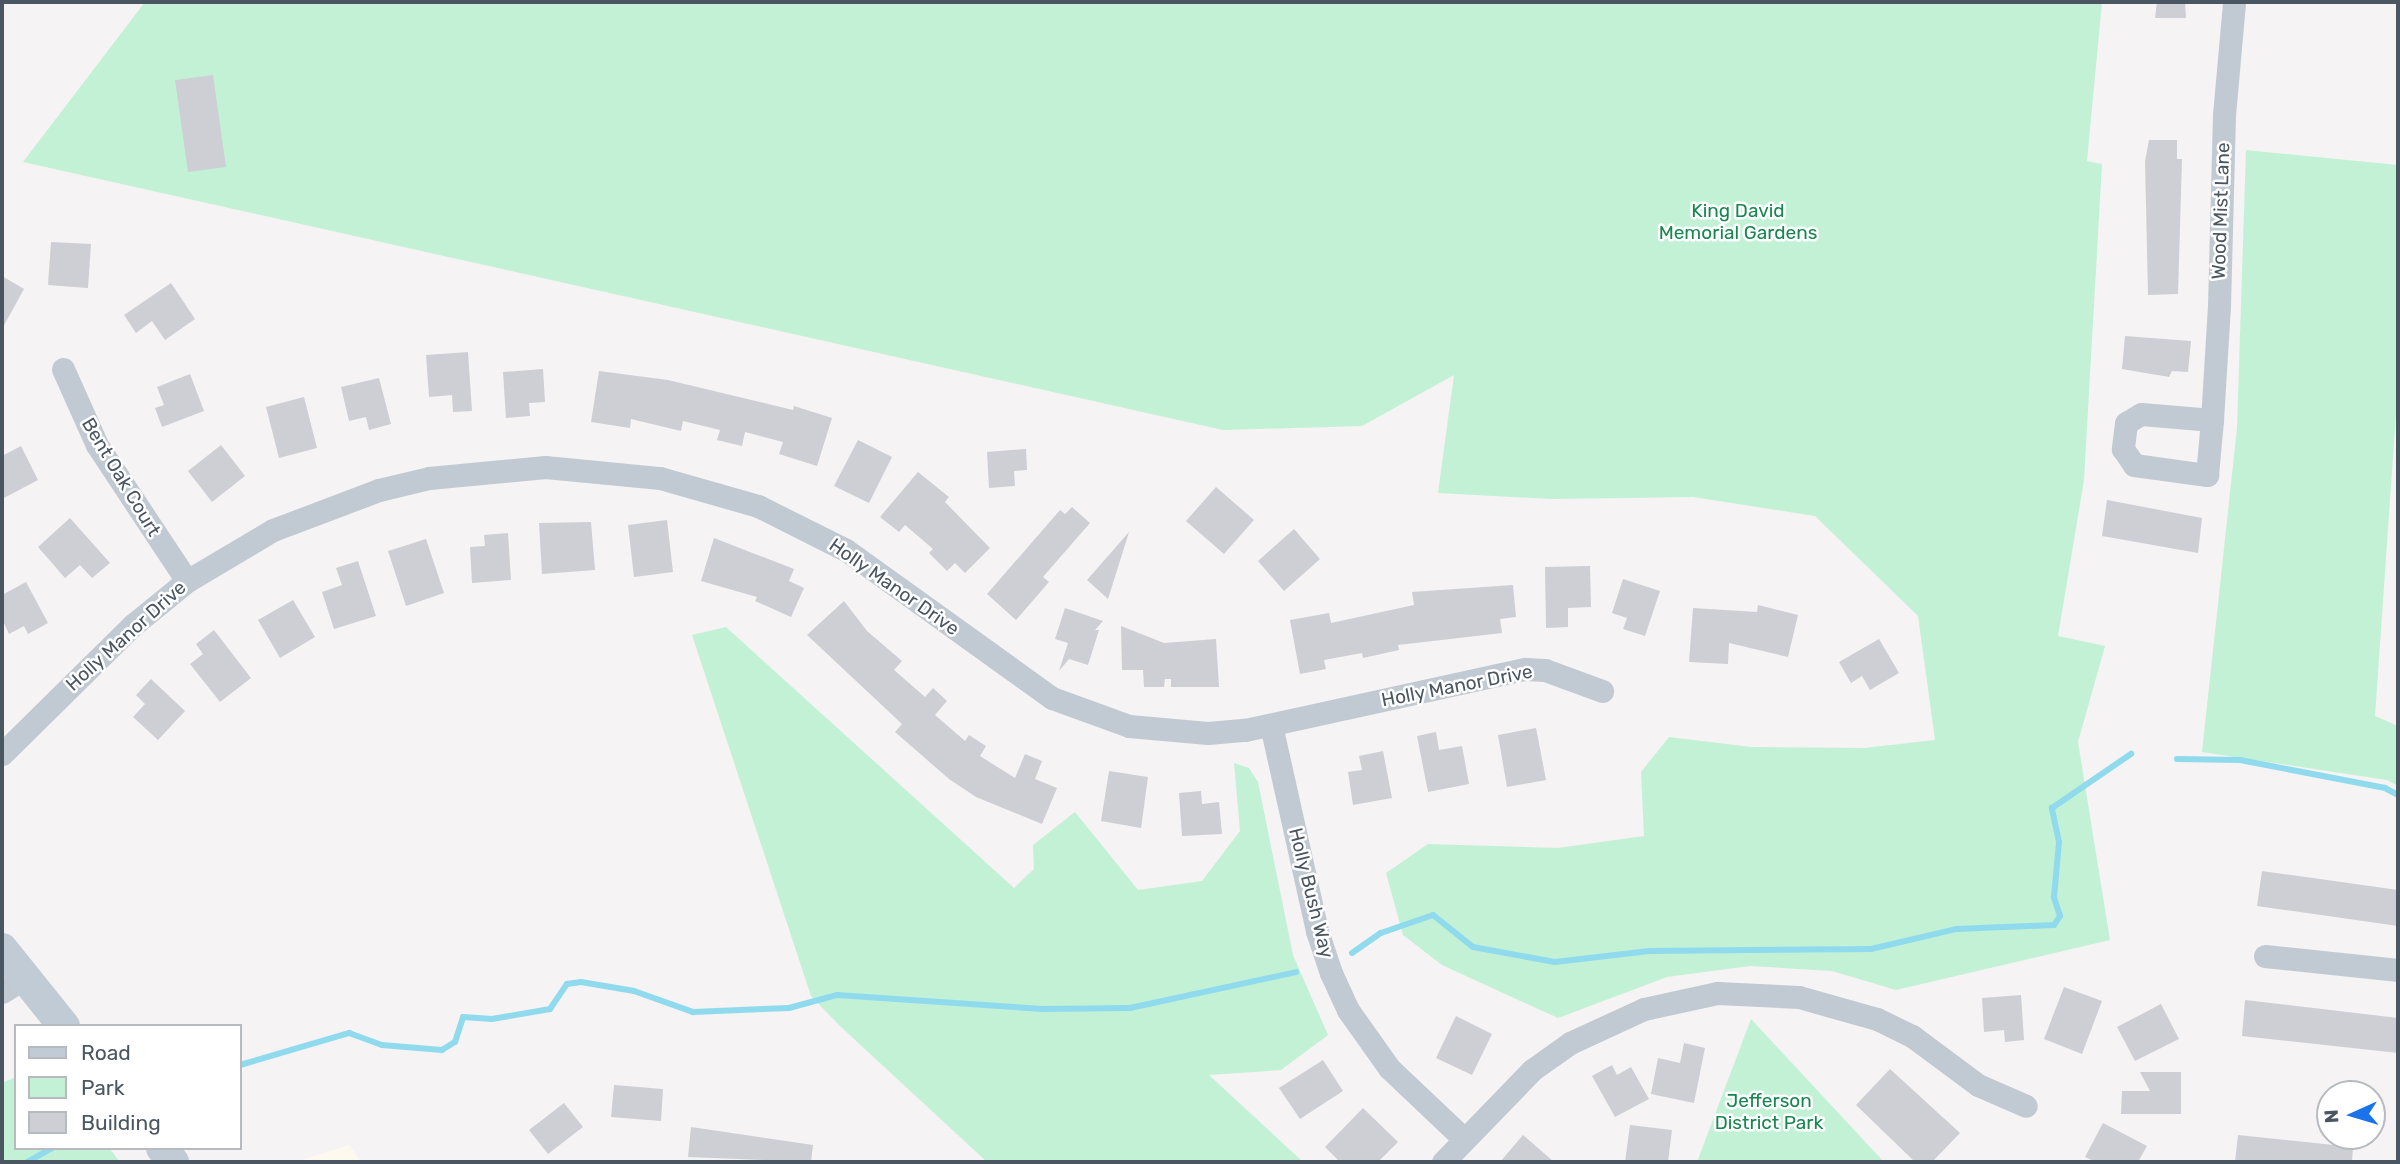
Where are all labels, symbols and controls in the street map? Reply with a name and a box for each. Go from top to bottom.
street label: Wood Mist Lane [2207,142,2235,280]
park label: King David Memorial Gardens [1659,200,1817,244]
street label: Bent Oak Court [77,414,165,540]
street label: Holly Manor Drive [824,533,964,641]
street label: Holly Manor Drive [61,576,191,696]
street label: Holly Manor Drive [1379,660,1535,712]
street label: Holly Bush Way [1284,825,1338,961]
legend [14,1024,242,1150]
text: Road [81,1040,131,1065]
text: Park [81,1075,125,1100]
north arrow [2316,1080,2386,1150]
park label: Jefferson District Park [1715,1090,1823,1134]
text: N [2320,1109,2343,1124]
text: Building [81,1110,161,1135]

